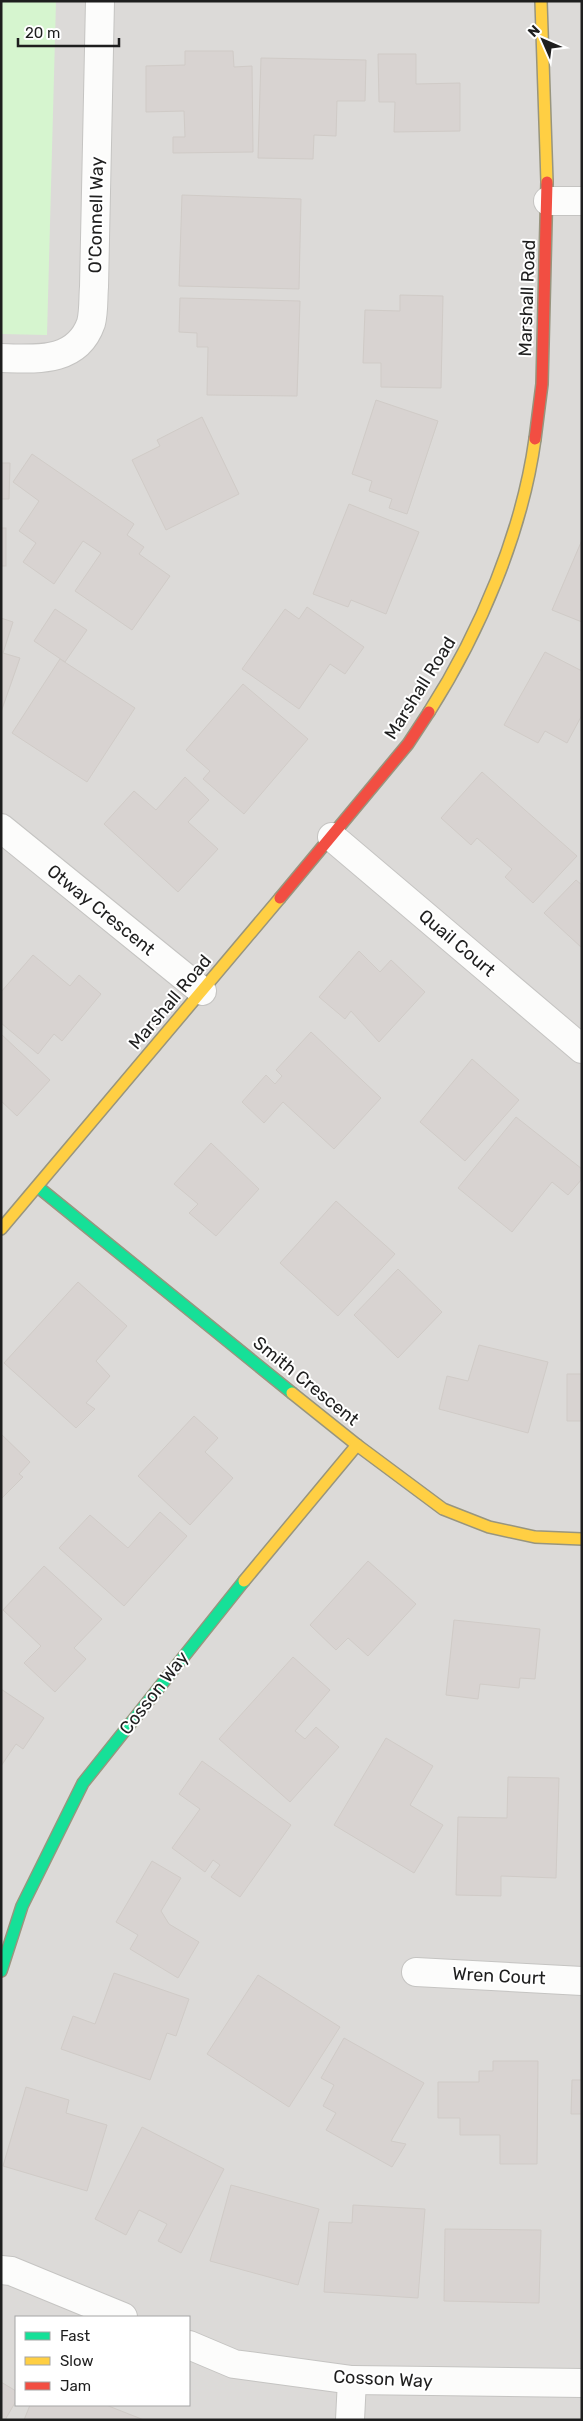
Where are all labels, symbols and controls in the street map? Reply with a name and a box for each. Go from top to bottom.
scale bar [18,15,119,47]
north arrow [518,15,568,65]
text: N [525,22,544,41]
text: 20 m [25,24,60,42]
street label: O'Connell Way [84,156,108,274]
street label: Marshall Road [514,239,540,357]
street label: Marshall Road [380,633,460,743]
street label: Otway Crescent [43,860,159,960]
street label: Quail Court [414,905,500,981]
street label: Marshall Road [124,950,216,1054]
street label: Smith Crescent [249,1332,363,1430]
street label: Cosson Way [115,1647,193,1739]
street label: Wren Court [452,1963,546,1989]
legend [15,2316,190,2406]
text: Fast [60,2327,90,2345]
text: Slow [60,2352,93,2370]
street label: Cosson Way [333,2365,433,2393]
text: Jam [60,2377,91,2395]

